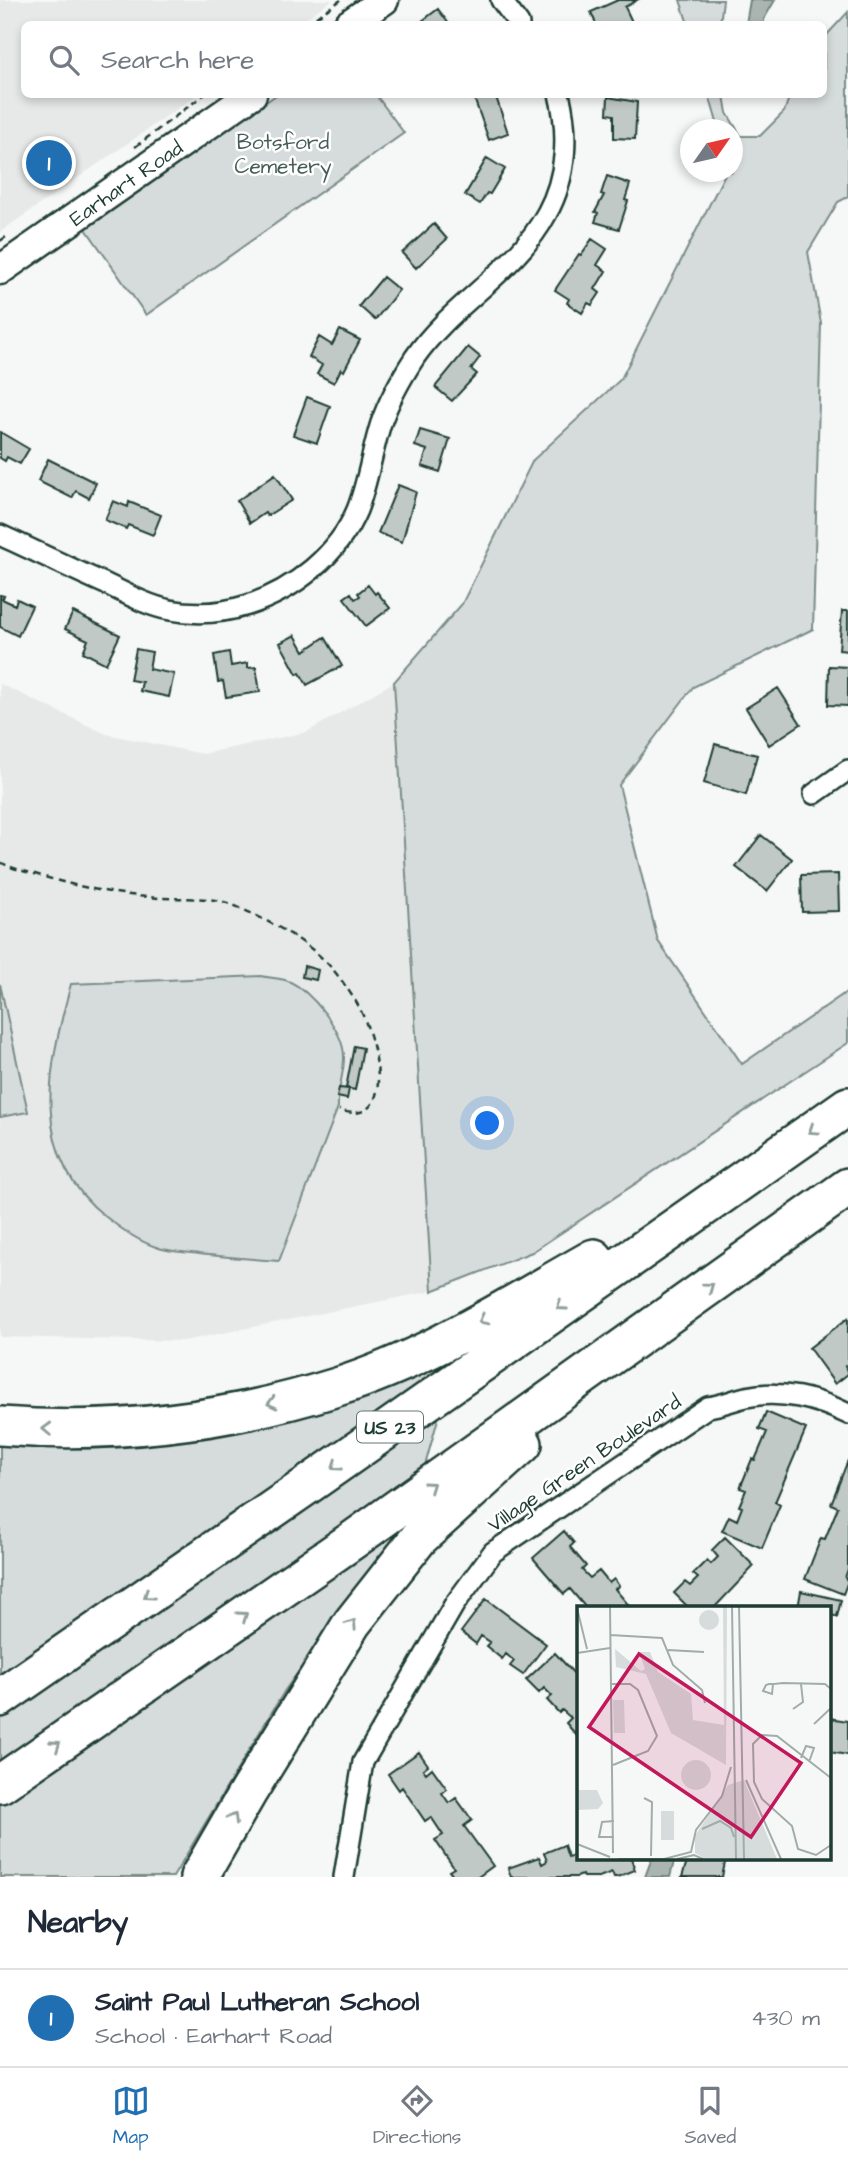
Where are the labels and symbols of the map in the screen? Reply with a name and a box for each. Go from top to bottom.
north arrow [680,119,743,182]
park label: Botsford Cemetery [235,128,332,183]
street label: Earhart Road [64,133,189,233]
pin: 1 [26,137,72,189]
your location [470,1106,504,1140]
one-way arrow [808,1122,821,1134]
one-way arrow [701,1282,714,1295]
one-way arrow [556,1298,569,1310]
one-way arrow [478,1312,491,1325]
street label: Village Green Boulevard [482,1388,688,1541]
one-way arrow [266,1395,278,1409]
road number: US 23 [357,1412,423,1442]
one-way arrow [41,1421,52,1436]
one-way arrow [331,1458,344,1470]
one-way arrow [422,1482,435,1494]
one-way arrow [143,1587,156,1600]
inset map [577,1606,830,1860]
one-way arrow [235,1612,248,1624]
one-way arrow [344,1619,356,1632]
one-way arrow [48,1741,61,1753]
one-way arrow [225,1813,238,1825]

